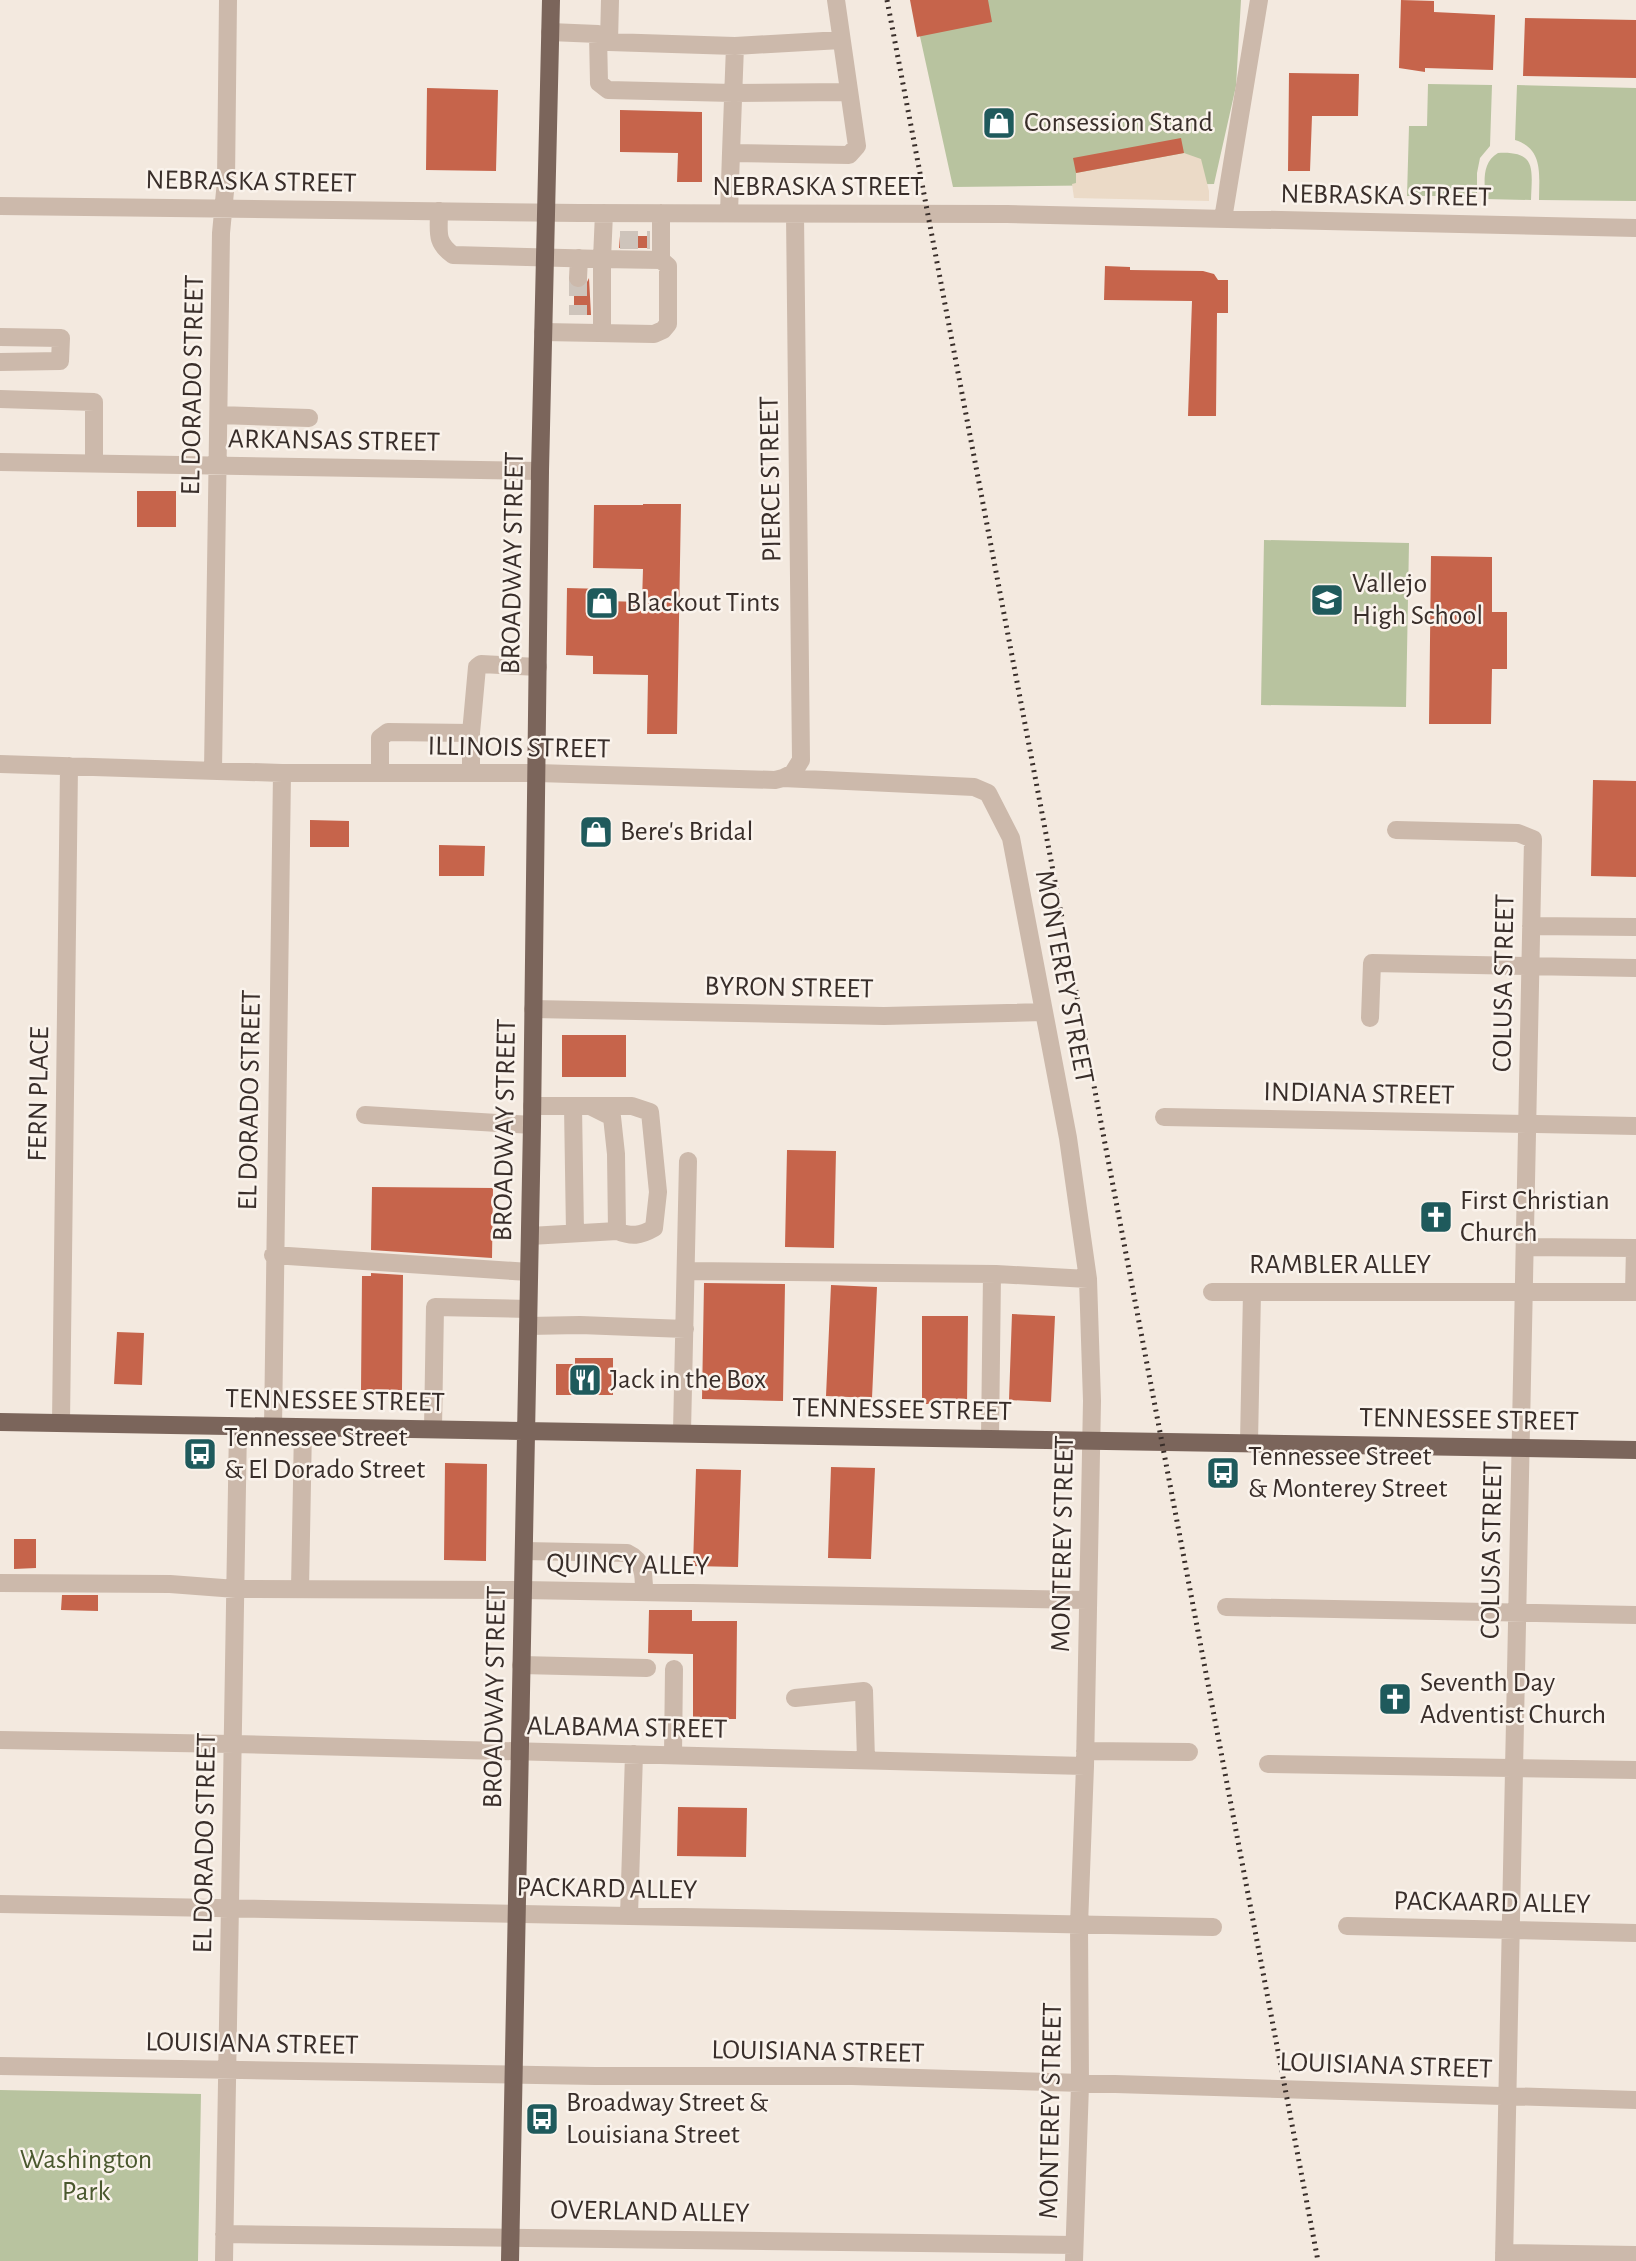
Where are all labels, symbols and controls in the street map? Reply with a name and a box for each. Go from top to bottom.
shop icon: Consession Stand [980,104,1018,142]
place label: Consession Stand [1024,109,1213,137]
street label: NEBRASKA STREET [145,166,357,198]
street label: NEBRASKA STREET [712,173,924,201]
street label: NEBRASKA STREET [1280,180,1492,212]
street label: EL DORADO STREET [177,274,209,496]
street label: PIERCE STREET [756,395,786,562]
street label: ARKANSAS STREET [228,425,441,457]
street label: BROADWAY STREET [497,451,529,675]
place label: Vallejo High School [1352,570,1483,630]
school or university icon: Vallejo High School [1308,581,1346,619]
shop icon: Blackout Tints [583,584,621,622]
place label: Blackout Tints [626,589,780,617]
street label: ILLINOIS STREET [427,732,611,764]
shop icon: Bere's Bridal [577,813,615,851]
place label: Bere's Bridal [620,818,753,846]
street label: MONTEREY STREET [1030,868,1098,1086]
street label: COLUSA STREET [1488,893,1520,1072]
street label: BYRON STREET [704,973,874,1003]
street label: EL DORADO STREET [234,989,266,1211]
street label: BROADWAY STREET [489,1018,521,1242]
street label: FERN PLACE [24,1026,54,1162]
street label: INDIANA STREET [1263,1078,1455,1110]
place label: First Christian Church [1460,1187,1610,1247]
church icon: First Christian Church [1417,1198,1455,1236]
street label: RAMBLER ALLEY [1249,1251,1431,1279]
restaurant icon: Jack in the Box [566,1361,604,1399]
place label: Jack in the Box [610,1366,766,1394]
street label: TENNESSEE STREET [225,1385,445,1417]
street label: TENNESSEE STREET [792,1394,1012,1426]
street label: TENNESSEE STREET [1359,1404,1579,1436]
place label: Tennessee Street & El Dorado Street [224,1424,425,1484]
bus stop icon: Tennessee Street & El Dorado Street [181,1435,219,1473]
street label: MONTEREY STREET [1047,1435,1079,1653]
place label: Tennessee Street & Monterey Street [1248,1443,1447,1503]
bus stop icon: Tennessee Street & Monterey Street [1204,1454,1242,1492]
street label: COLUSA STREET [1476,1460,1508,1639]
street label: QUINCY ALLEY [546,1550,710,1580]
street label: BROADWAY STREET [479,1585,511,1809]
place label: Seventh Day Adventist Church [1420,1669,1606,1729]
church icon: Seventh Day Adventist Church [1376,1680,1414,1718]
street label: ALABAMA STREET [526,1712,728,1744]
street label: EL DORADO STREET [189,1732,221,1954]
street label: PACKARD ALLEY [516,1873,698,1905]
street label: PACKAARD ALLEY [1393,1887,1591,1919]
street label: MONTEREY STREET [1035,2002,1067,2220]
street label: LOUISIANA STREET [145,2028,359,2060]
street label: LOUISIANA STREET [711,2036,925,2068]
street label: LOUISIANA STREET [1279,2048,1493,2084]
place label: Broadway Street & Louisiana Street [566,2089,769,2149]
bus stop icon: Broadway Street & Louisiana Street [523,2100,561,2138]
park label: Washington Park [20,2146,152,2206]
street label: OVERLAND ALLEY [550,2196,750,2228]

